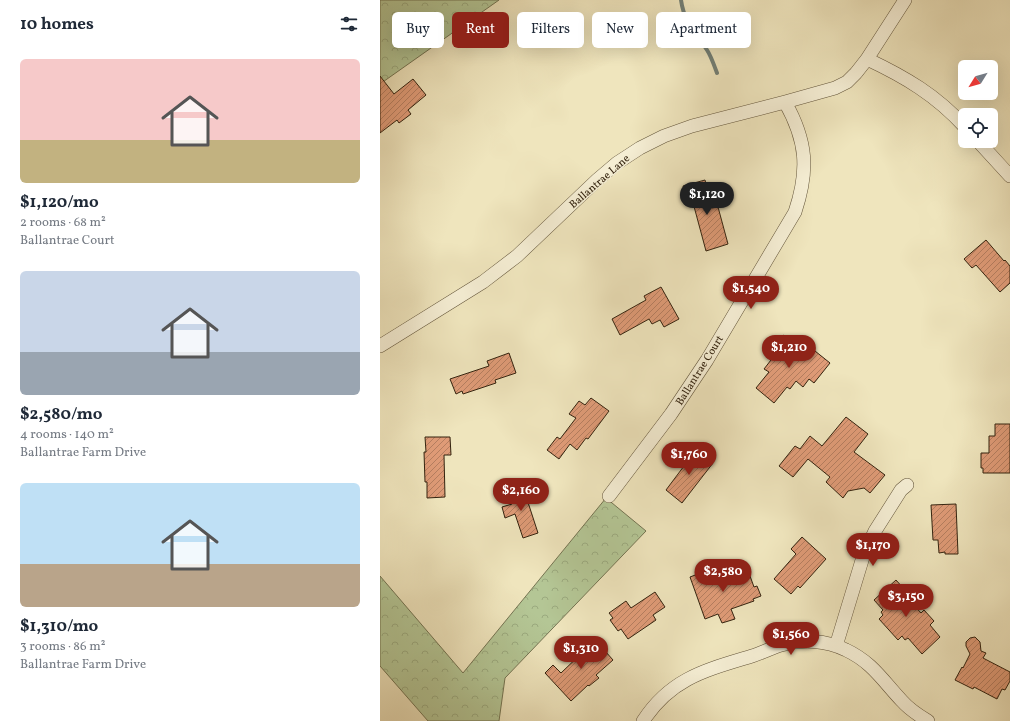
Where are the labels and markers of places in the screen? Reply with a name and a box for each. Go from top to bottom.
pin: $1,120 [674,182,740,216]
pin: $1,540 [718,276,784,310]
pin: $1,210 [756,335,822,369]
pin: $1,760 [656,442,722,476]
pin: $2,160 [488,478,554,512]
pin: $1,170 [840,533,906,567]
pin: $2,580 [690,559,756,593]
pin: $3,150 [873,584,939,618]
pin: $1,560 [758,622,824,656]
pin: $1,310 [548,636,614,670]

